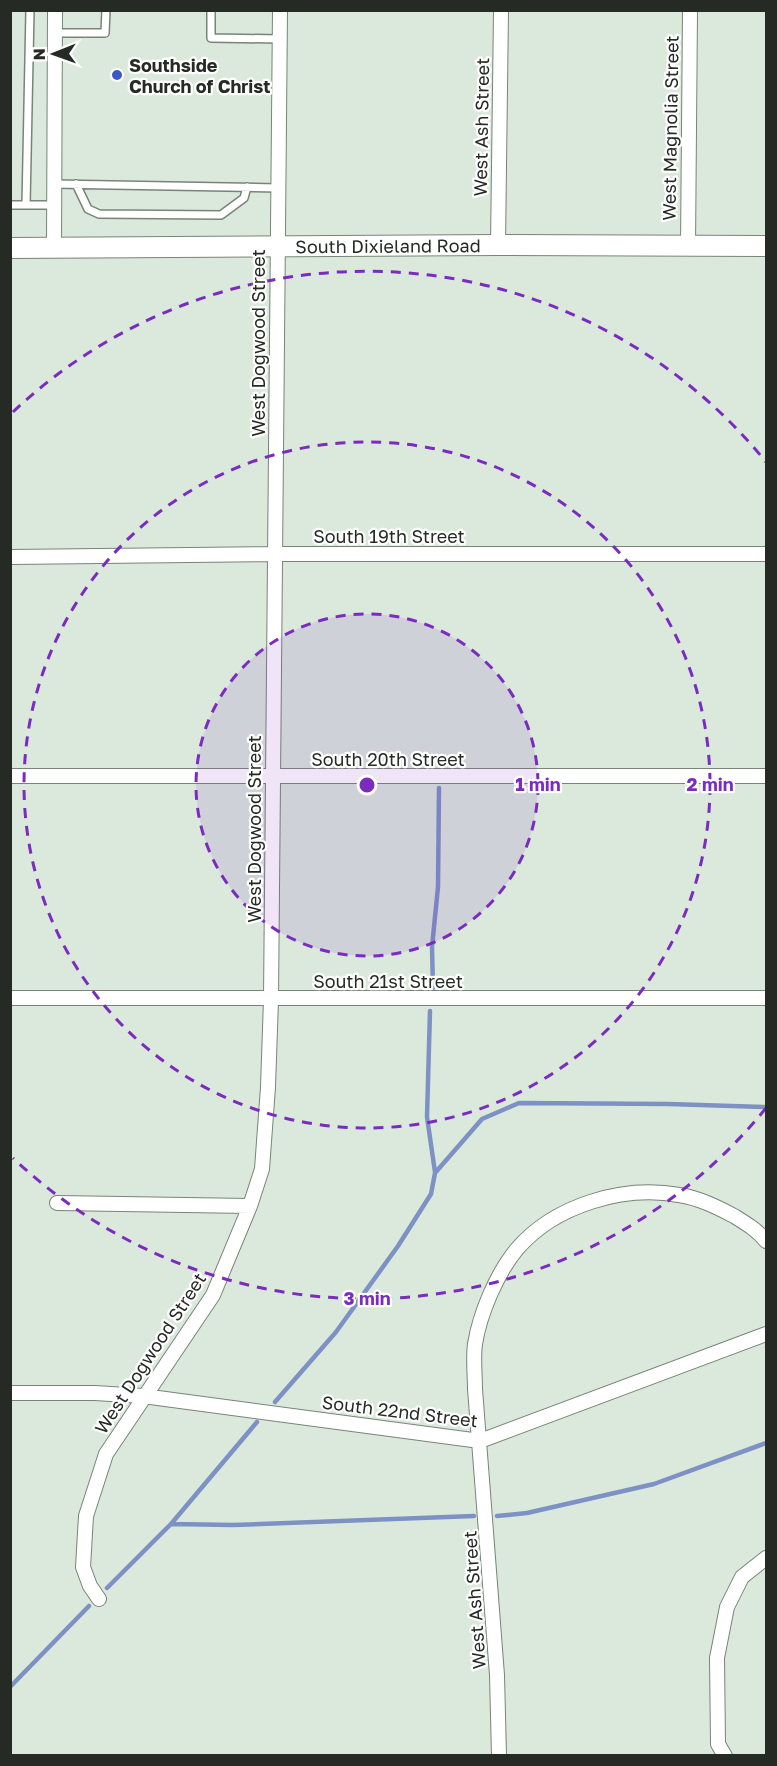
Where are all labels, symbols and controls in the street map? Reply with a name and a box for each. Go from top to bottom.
north arrow [24,24,84,84]
street label: West Magnolia Street [657,35,683,221]
text: N [29,48,49,61]
place label: Southside Church of Christ [129,54,270,97]
street label: West Ash Street [469,58,493,196]
marker: Southside Church of Christ [110,68,124,82]
street label: South Dixieland Road [295,234,481,257]
street label: West Dogwood Street [247,249,269,437]
street label: South 19th Street [313,525,465,547]
street label: West Dogwood Street [243,735,265,923]
street label: South 20th Street [311,748,465,770]
text: 1 min [515,773,561,795]
text: 2 min [686,773,734,795]
centre of rings [357,775,377,795]
street label: South 21st Street [313,970,463,992]
street label: West Dogwood Street [90,1268,210,1438]
text: 3 min [343,1287,391,1309]
street label: South 22nd Street [321,1391,479,1431]
street label: West Ash Street [458,1530,490,1670]

